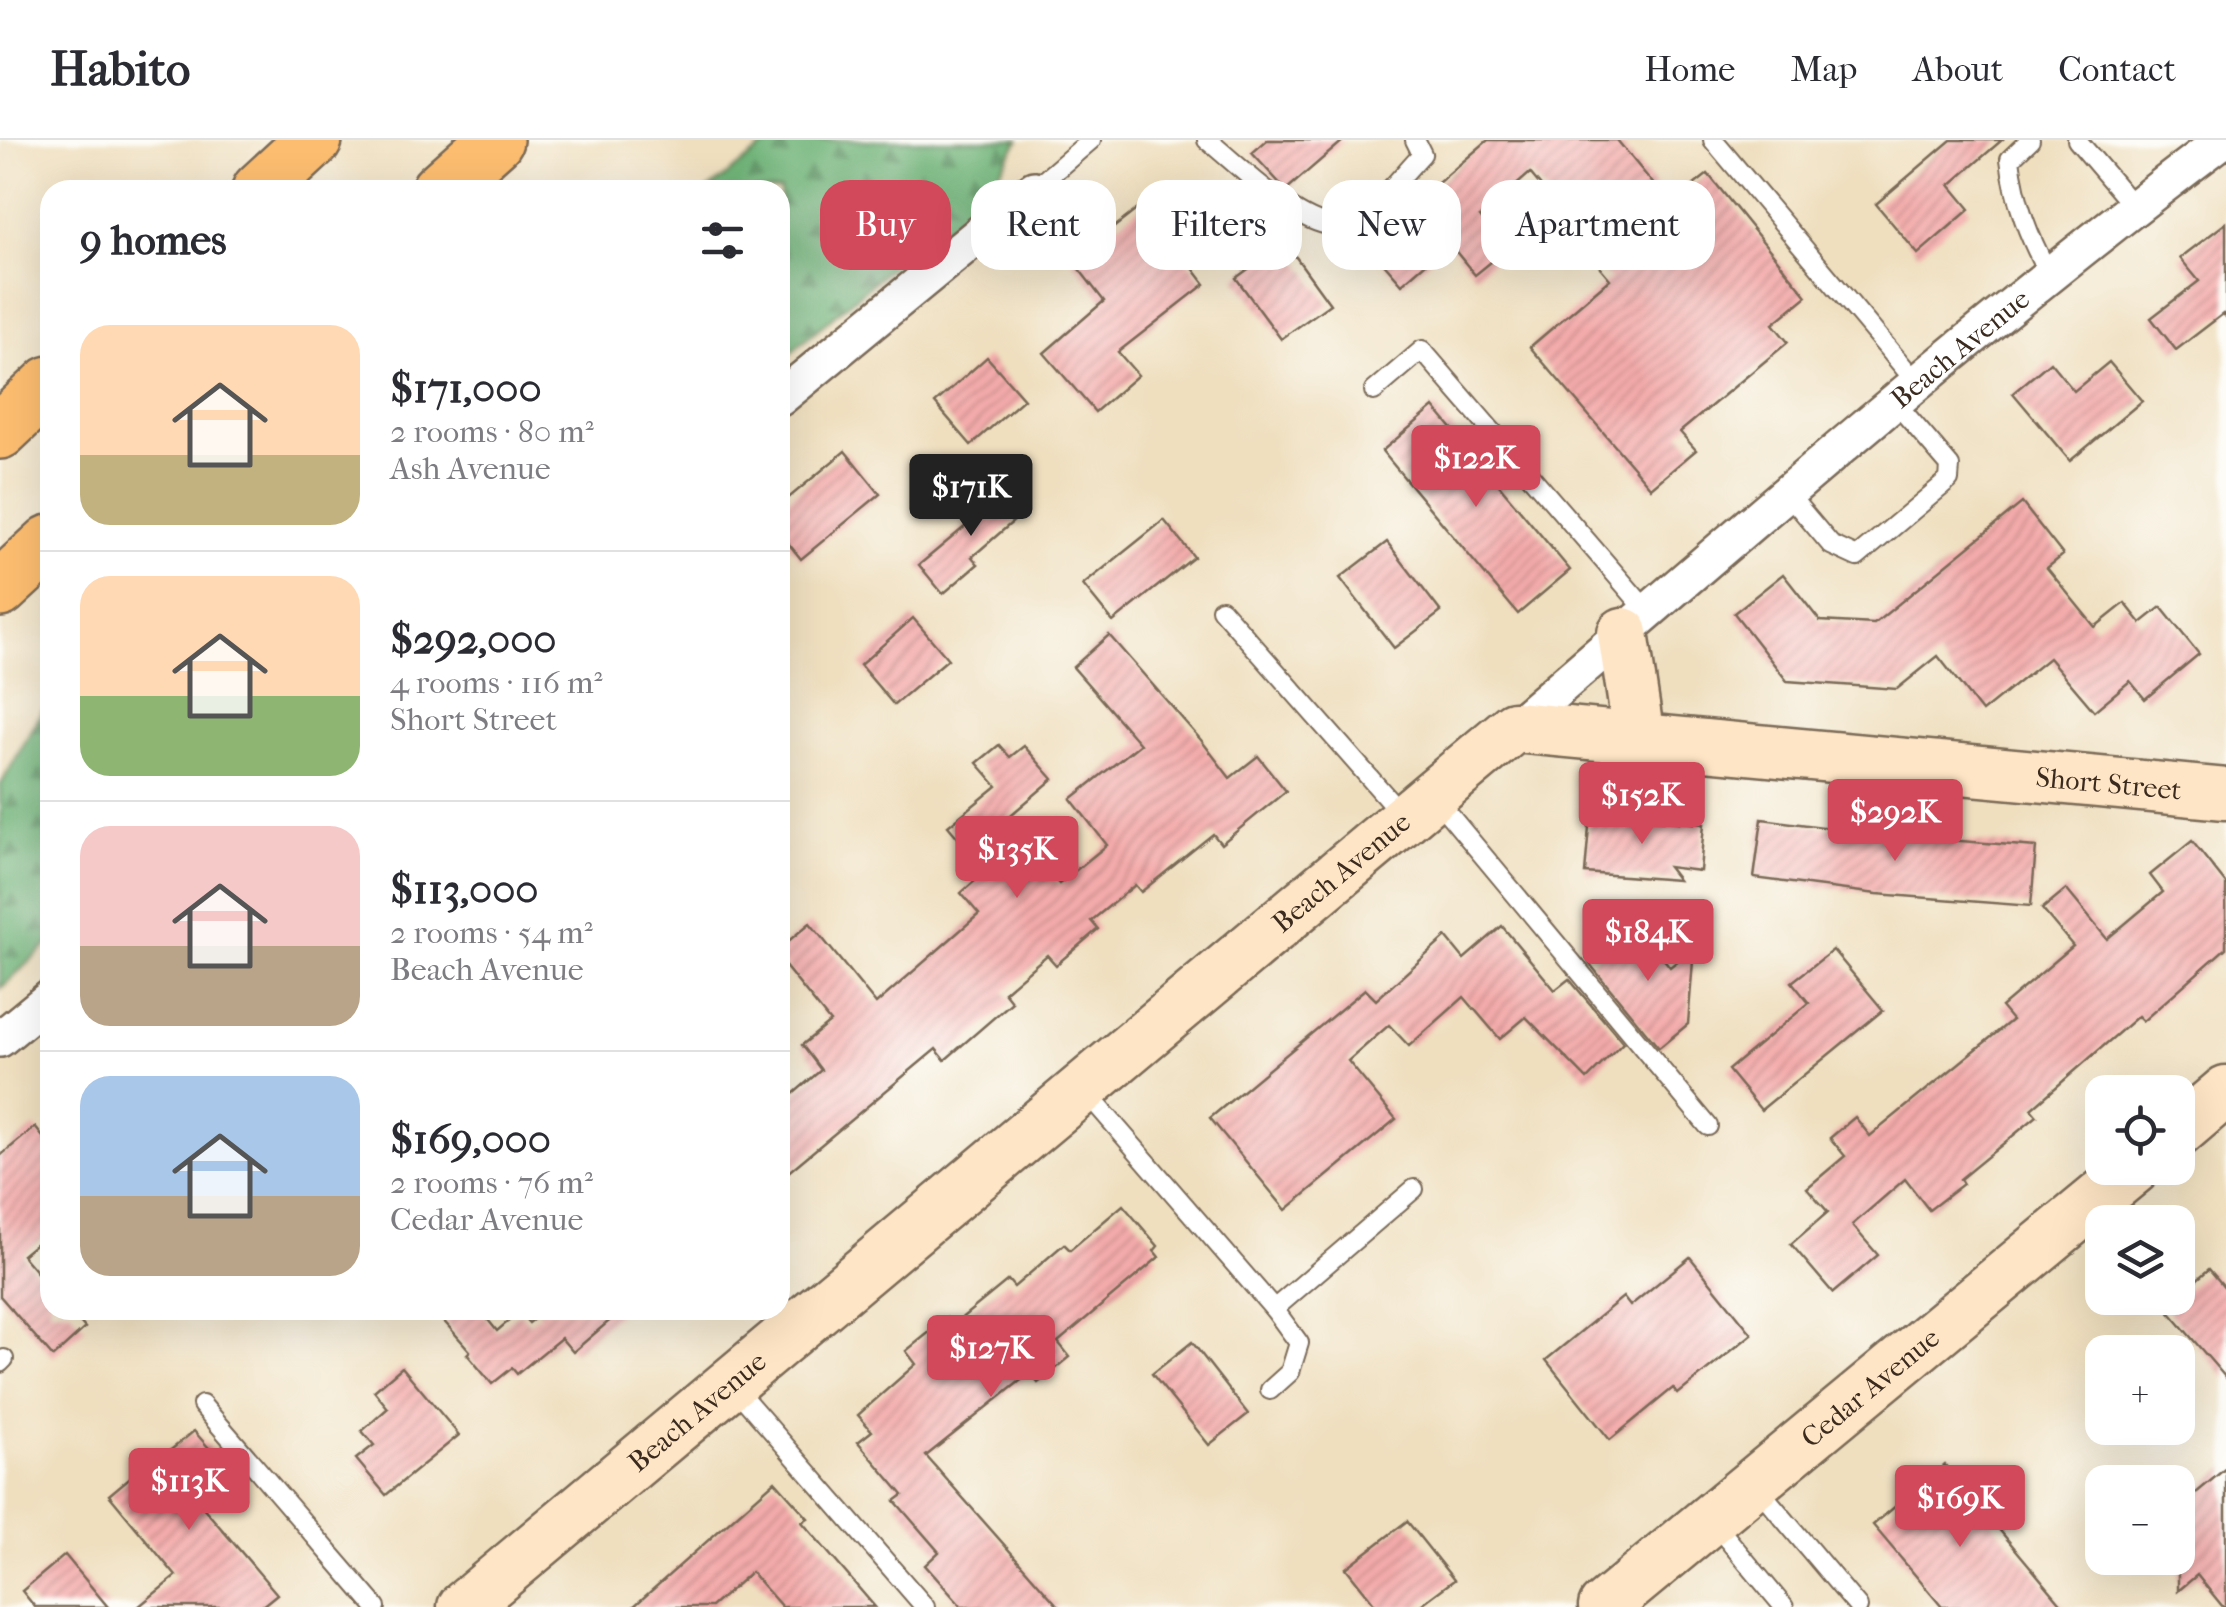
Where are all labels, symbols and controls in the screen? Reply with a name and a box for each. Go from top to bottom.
text: Habito [50,41,190,97]
text: Home [1644,49,1735,90]
text: Map [1790,49,1858,90]
text: About [1913,49,2003,90]
text: Contact [2058,49,2176,90]
chip: Buy [820,180,951,270]
chip: Rent [971,180,1116,270]
chip: Filters [1136,180,1302,270]
chip: New [1322,180,1461,270]
chip: Apartment [1481,180,1715,270]
icon: filters [695,213,750,268]
text: 9 homes [80,216,227,265]
street label: Beach Avenue [1884,282,2036,415]
text: $171,000 [390,364,542,413]
icon: home [160,365,280,485]
text: 2 rooms · 80 m² [390,413,594,450]
pin: $122K [1406,425,1546,510]
text: $122K [1433,439,1519,476]
text: Ash Avenue [390,450,551,487]
pin: $171K [901,454,1041,539]
text: $171K [931,468,1011,505]
text: $292,000 [390,615,557,664]
icon: home [160,616,280,736]
text: 4 rooms · 116 m² [390,664,603,701]
text: Short Street [390,701,557,738]
street label: Short Street [2034,760,2183,807]
pin: $152K [1572,762,1712,847]
text: $152K [1601,776,1683,813]
pin: $292K [1825,779,1965,864]
text: $292K [1850,793,1940,830]
street label: Beach Avenue [1266,805,1417,939]
pin: $135K [947,816,1087,901]
text: $135K [977,830,1057,867]
text: $113,000 [390,865,539,914]
icon: home [160,866,280,986]
pin: $184K [1578,899,1718,984]
text: $184K [1604,913,1692,950]
text: 2 rooms · 54 m² [390,914,593,951]
text: Beach Avenue [390,951,584,988]
map controls [2085,1075,2195,1575]
button: locate [2085,1075,2195,1185]
text: $169,000 [390,1115,551,1164]
icon: home [160,1116,280,1236]
text: 2 rooms · 76 m² [390,1164,593,1201]
text: Cedar Avenue [390,1201,583,1238]
button: layers [2085,1205,2195,1315]
pin: $127K [921,1315,1061,1400]
street label: Cedar Avenue [1794,1321,1946,1454]
text: $127K [949,1329,1033,1366]
button: + [2085,1335,2195,1445]
street label: Beach Avenue [622,1344,773,1479]
pin: $113K [119,1448,259,1533]
text: $113K [151,1462,227,1499]
pin: $169K [1890,1465,2030,1550]
button: − [2085,1465,2195,1575]
text: $169K [1917,1479,2003,1516]

